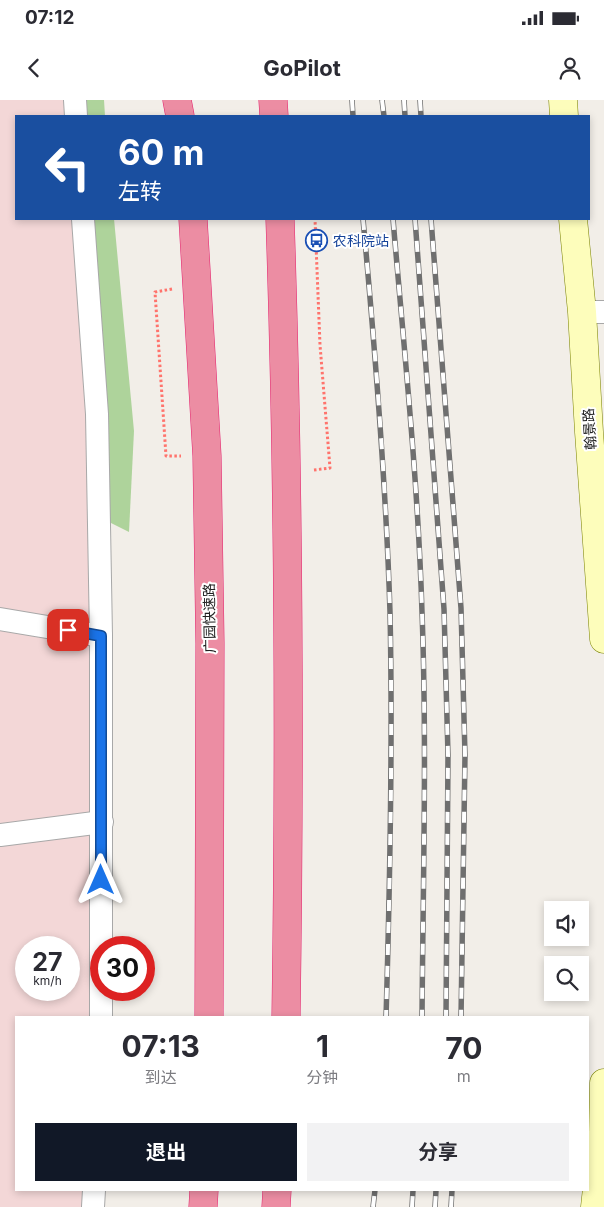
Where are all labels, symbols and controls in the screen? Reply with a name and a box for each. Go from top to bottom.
text: 07:12 [25,6,74,29]
icon: back [20,54,48,82]
icon: person [556,54,584,82]
text: GoPilot [263,55,341,81]
text: 60 m [118,131,205,173]
icon: left [35,135,100,200]
text: 左转 [118,178,162,204]
bus stop icon: 农科院站 [305,228,329,252]
place label: 农科院站 [333,232,389,249]
street label: 翰景路 [579,407,599,451]
street label: 广园快速路 [200,583,218,653]
pin [47,609,89,651]
icon: arrive [54,616,82,644]
position arrow [74,853,126,905]
map controls [544,901,589,1001]
button: sound [544,901,589,946]
speed limit sign: 30 [90,936,155,1001]
text: 27 [32,947,63,977]
button: search [544,956,589,1001]
text: km/h [33,973,62,988]
text: 07:13 [122,1028,200,1064]
text: 1 [316,1028,329,1064]
text: 70 [445,1030,482,1066]
text: m [457,1066,471,1086]
text: 到达 [145,1067,177,1087]
text: 分钟 [307,1067,339,1087]
button: 退出 [35,1123,297,1181]
button: 分享 [307,1123,569,1181]

